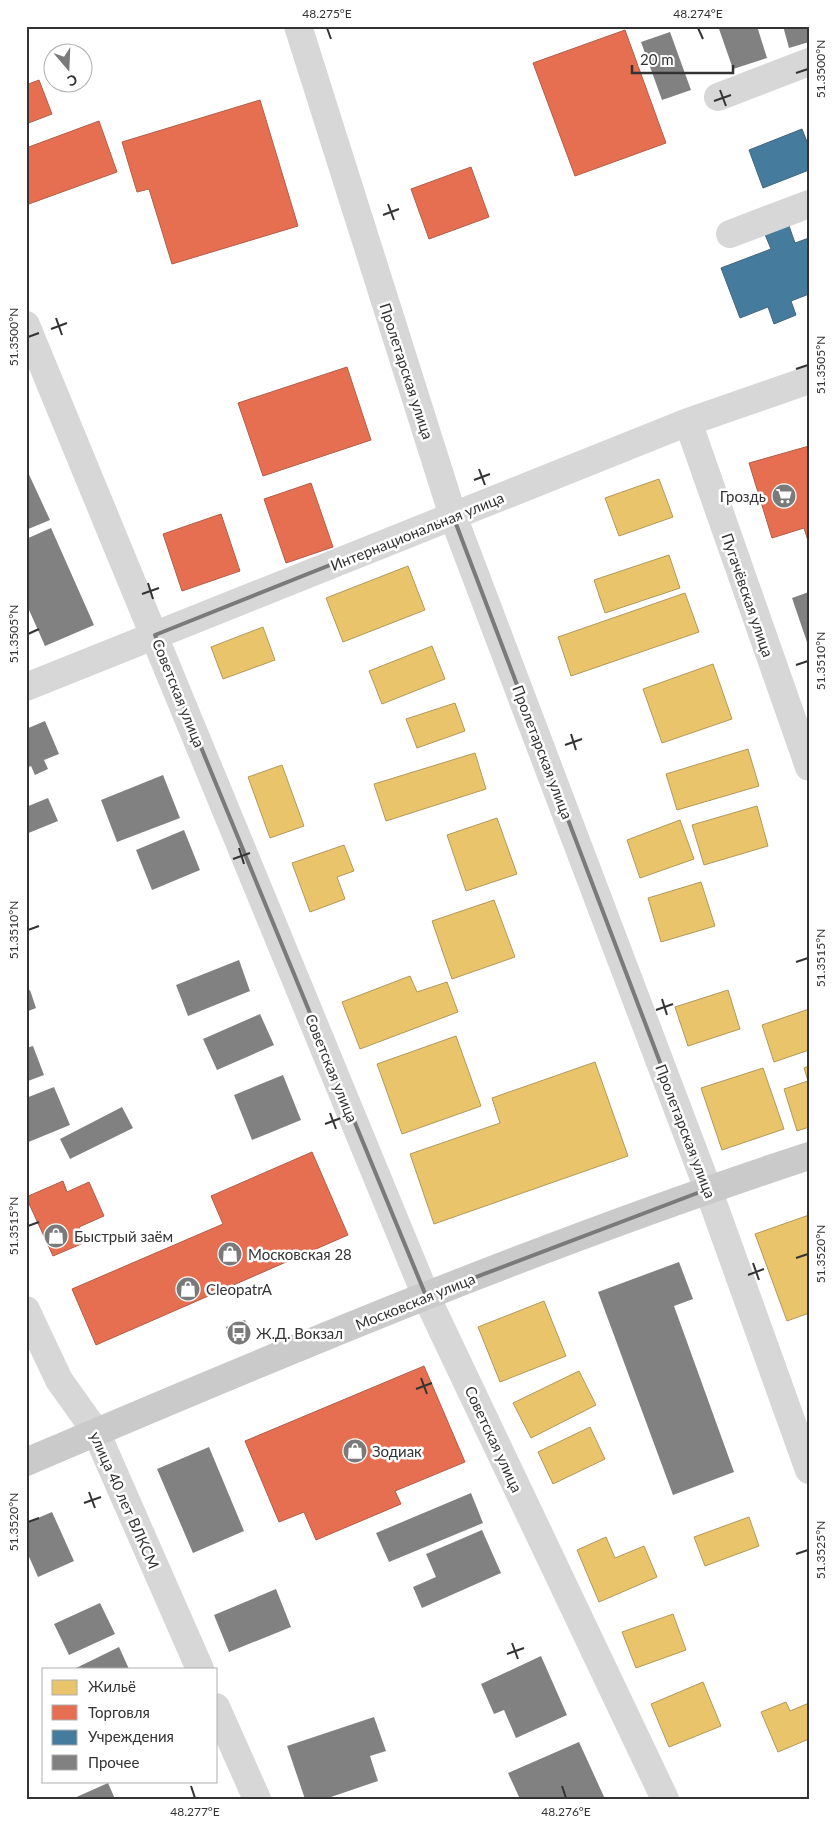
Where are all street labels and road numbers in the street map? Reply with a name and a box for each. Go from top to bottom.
street label: Пролетарская улица [376,301,438,441]
street label: Интернациональная улица [328,488,506,574]
street label: Пугачёвская улица [718,531,778,659]
street label: Советская улица [149,636,209,750]
street label: Пролетарская улица [509,682,577,822]
street label: Советская улица [302,1011,362,1125]
street label: Пролетарская улица [652,1061,720,1201]
street label: Московская улица [353,1269,477,1333]
street label: Советская улица [461,1383,527,1495]
street label: улица 40 лет ВЛКСМ [87,1429,163,1571]

